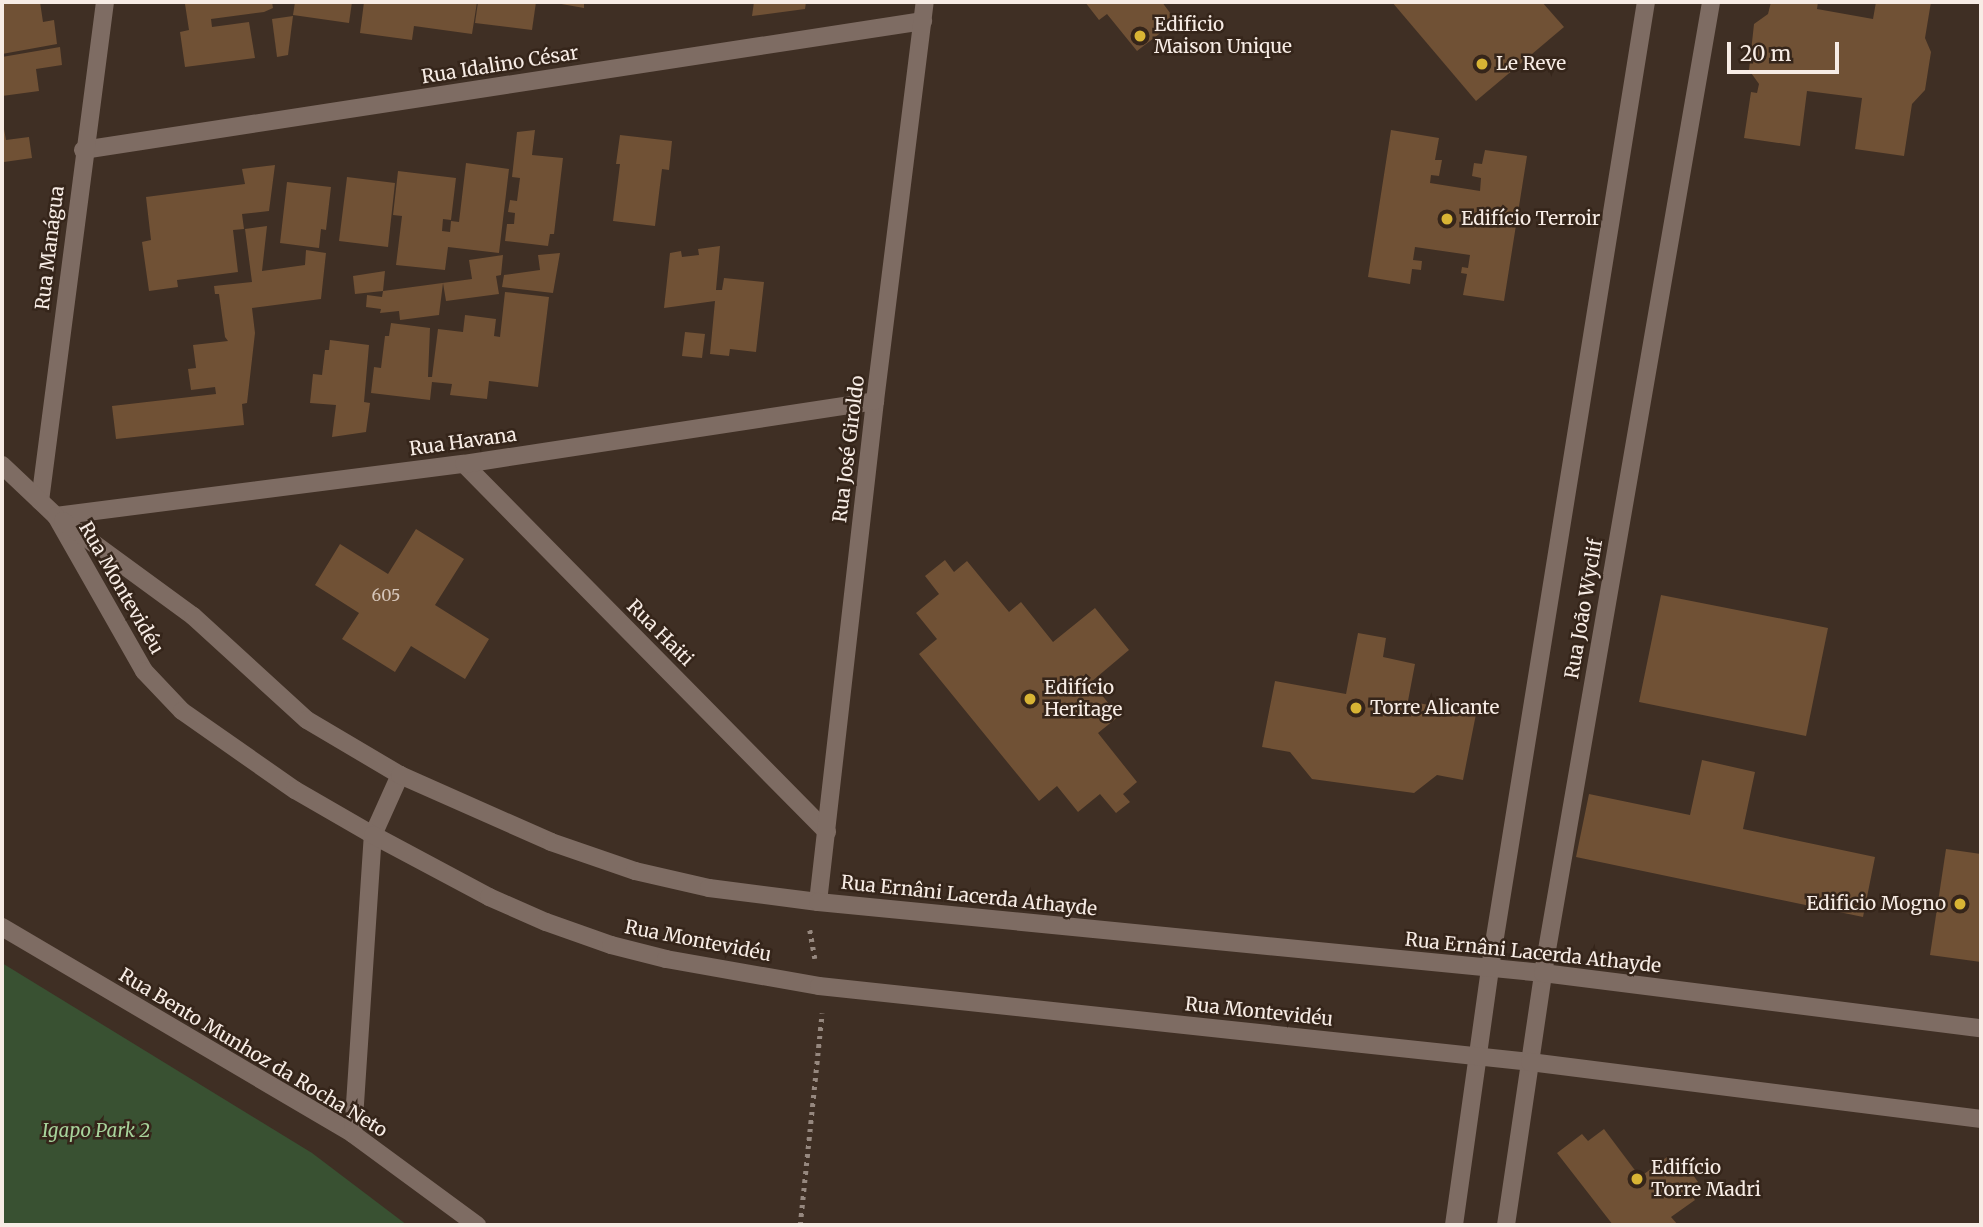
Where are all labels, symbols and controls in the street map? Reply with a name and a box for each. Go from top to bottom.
place label: Edificio Maison Unique [1154,14,1292,58]
marker: Edificio Maison Unique [1132,28,1148,44]
scale bar [1731,28,1843,72]
text: 20 m [1740,40,1791,67]
street label: Rua Idalino César [420,41,580,89]
place label: Le Reve [1496,53,1566,75]
marker: Le Reve [1474,56,1490,72]
street label: Rua Manágua [31,185,69,311]
place label: Edifício Terroir [1461,208,1600,230]
marker: Edifício Terroir [1439,211,1455,227]
street label: Rua José Giroldo [829,374,869,524]
street label: Rua Havana [408,423,518,461]
street label: Rua Montevidéu [74,518,168,658]
street label: Rua João Wyclif [1560,537,1608,681]
house number: 605 [372,585,400,605]
street label: Rua Haiti [622,595,698,671]
place label: Edifício Heritage [1044,677,1122,721]
marker: Edifício Heritage [1022,691,1038,707]
place label: Torre Alicante [1370,697,1499,719]
marker: Torre Alicante [1348,700,1364,716]
street label: Rua Ernâni Lacerda Athayde [840,871,1098,921]
place label: Edificio Mogno [1806,893,1946,915]
marker: Edificio Mogno [1952,896,1968,912]
street label: Rua Montevidéu [623,916,773,966]
street label: Rua Ernâni Lacerda Athayde [1404,928,1662,978]
street label: Rua Bento Munhoz da Rocha Neto [115,964,391,1142]
street label: Rua Montevidéu [1184,993,1334,1031]
park label: Igapo Park 2 [42,1120,150,1142]
place label: Edifício Torre Madri [1651,1157,1761,1201]
marker: Edifício Torre Madri [1629,1171,1645,1187]

